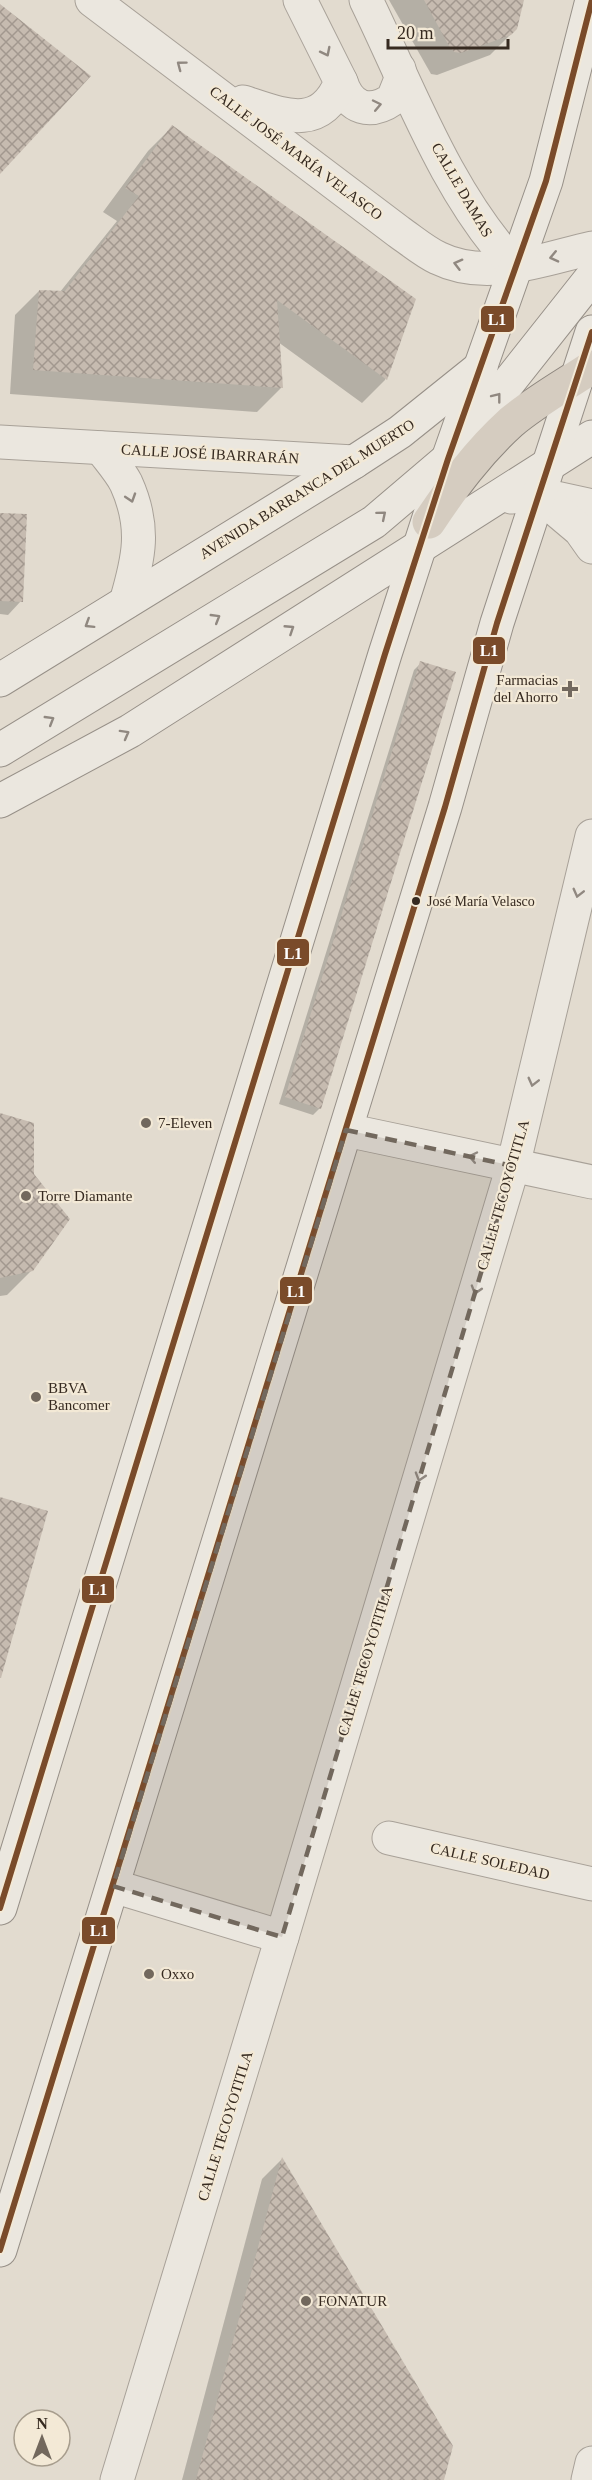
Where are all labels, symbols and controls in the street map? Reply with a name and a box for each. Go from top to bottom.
scale bar [388,12,508,50]
text: 20 m [397,23,434,43]
one-way arrow [318,46,330,57]
one-way arrow [176,62,187,73]
street label: CALLE JOSÉ MARÍA VELASCO [207,83,386,223]
one-way arrow [372,100,382,113]
street label: CALLE DAMAS [429,140,495,240]
one-way arrow [549,250,559,263]
one-way arrow [453,259,463,271]
line badge: L1 [480,305,515,333]
text: L1 [488,311,506,328]
one-way arrow [490,392,501,403]
street label: AVENIDA BARRANCA DEL MUERTO [197,416,417,562]
street label: CALLE JOSÉ IBARRARÁN [121,441,300,467]
one-way arrow [123,492,136,503]
one-way arrow [375,511,386,522]
one-way arrow [210,614,220,626]
one-way arrow [85,617,95,629]
one-way arrow [283,625,294,636]
line badge: L1 [472,636,506,665]
text: L1 [480,642,498,659]
place label: Farmacias del Ahorro [493,672,558,705]
marker: Farmacias del Ahorro [563,682,577,696]
one-way arrow [44,715,54,727]
one-way arrow [119,730,130,741]
one-way arrow [573,887,586,897]
place label: José María Velasco [427,894,535,909]
marker: José María Velasco [410,895,422,907]
line badge: L1 [276,938,310,967]
text: L1 [284,945,302,962]
one-way arrow [527,1077,540,1087]
place label: 7-Eleven [158,1115,213,1131]
marker: 7-Eleven [139,1116,153,1130]
street label: CALLE TECOYOTITLA [474,1118,532,1272]
one-way arrow [468,1152,478,1165]
place label: Torre Diamante [38,1188,133,1204]
marker: Torre Diamante [19,1189,33,1203]
line badge: L1 [279,1276,313,1305]
text: L1 [287,1283,305,1300]
one-way arrow [471,1284,483,1295]
place label: BBVA Bancomer [48,1380,110,1413]
marker: BBVA Bancomer [29,1390,43,1404]
one-way arrow [415,1471,427,1482]
line badge: L1 [81,1575,115,1604]
text: L1 [89,1581,107,1598]
street label: CALLE TECOYOTITLA [335,1584,395,1738]
street label: CALLE SOLEDAD [429,1839,551,1883]
line badge: L1 [81,1916,116,1945]
text: L1 [90,1922,108,1939]
place label: Oxxo [161,1966,194,1982]
marker: Oxxo [142,1967,156,1981]
street label: CALLE TECOYOTITLA [195,2049,255,2203]
place label: FONATUR [318,2293,387,2309]
marker: FONATUR [299,2294,313,2308]
north arrow [12,2408,72,2468]
text: N [36,2415,48,2432]

